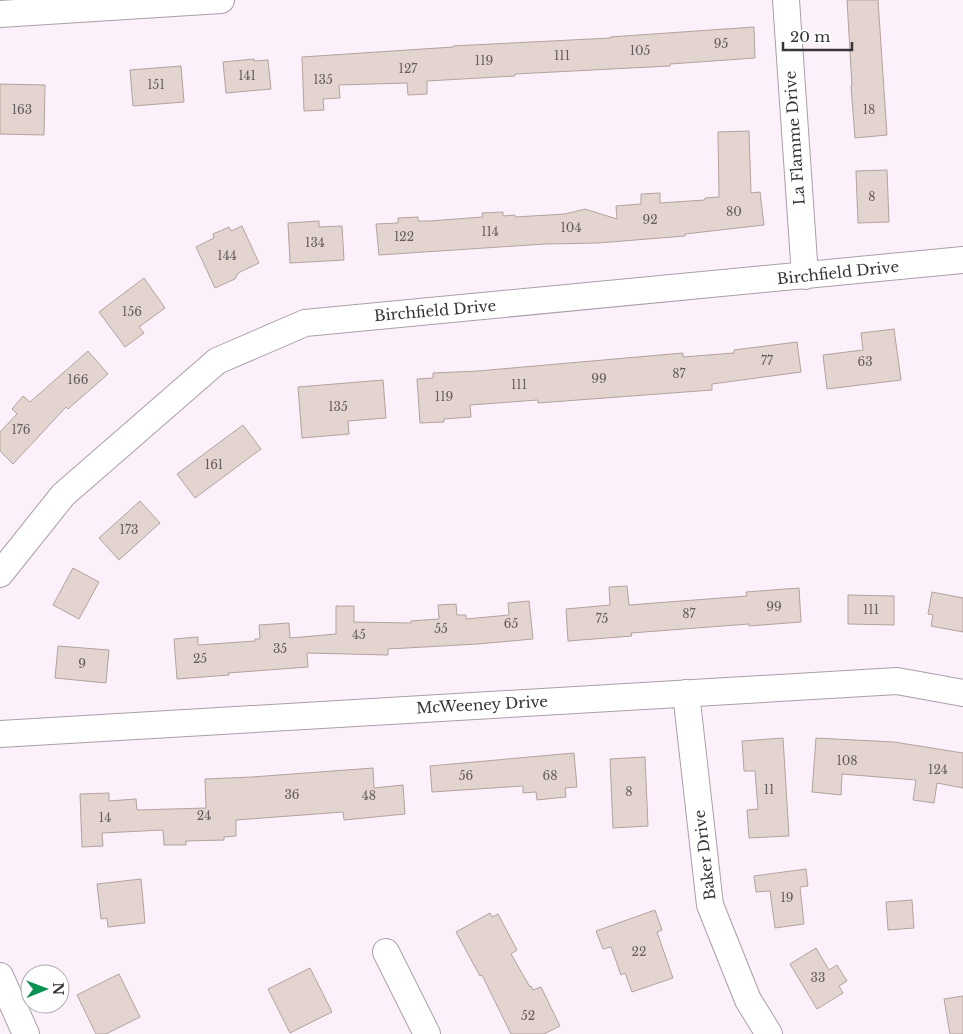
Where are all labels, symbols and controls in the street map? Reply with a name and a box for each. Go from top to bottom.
scale bar [783,20,852,52]
text: 20 m [790,27,830,46]
house number: 95 [714,36,728,51]
house number: 105 [630,43,651,58]
house number: 111 [554,48,570,63]
house number: 119 [475,53,493,68]
house number: 127 [399,61,418,76]
house number: 141 [238,68,256,83]
street label: La Flamme Drive [780,70,809,206]
house number: 135 [313,72,333,87]
house number: 151 [147,77,165,92]
house number: 163 [12,102,32,117]
house number: 18 [863,102,875,117]
house number: 8 [868,189,876,204]
house number: 80 [726,204,742,219]
house number: 92 [642,212,658,227]
house number: 104 [561,220,581,235]
house number: 114 [481,224,499,239]
house number: 122 [394,229,414,244]
house number: 134 [305,235,325,250]
house number: 144 [217,248,237,263]
street label: Birchfield Drive [776,257,900,288]
street label: Birchfield Drive [373,296,497,325]
house number: 156 [122,304,142,319]
house number: 77 [761,353,774,368]
house number: 63 [857,354,873,369]
house number: 87 [672,366,687,381]
house number: 99 [591,371,607,386]
house number: 166 [68,372,89,387]
house number: 111 [511,377,527,392]
house number: 119 [435,389,453,404]
house number: 135 [328,399,348,414]
house number: 176 [11,422,31,437]
house number: 161 [205,457,223,472]
house number: 173 [120,522,138,537]
house number: 99 [766,599,782,614]
house number: 111 [863,602,879,617]
house number: 87 [682,606,697,621]
house number: 75 [596,611,609,626]
house number: 65 [504,616,518,631]
house number: 55 [434,621,448,636]
house number: 45 [352,627,366,642]
house number: 35 [273,641,287,656]
house number: 25 [193,651,207,666]
house number: 9 [78,656,86,671]
street label: McWeeney Drive [416,692,548,717]
house number: 108 [836,753,858,768]
house number: 124 [928,762,948,777]
house number: 56 [459,768,474,783]
house number: 68 [543,768,558,783]
house number: 11 [764,782,774,797]
house number: 8 [625,784,633,799]
house number: 36 [284,787,300,802]
house number: 48 [362,788,376,803]
house number: 24 [197,808,211,823]
street label: Baker Drive [690,809,719,901]
house number: 14 [99,810,111,825]
house number: 19 [780,890,794,905]
house number: 22 [632,944,646,959]
north arrow [20,964,70,1014]
house number: 33 [811,970,825,985]
text: N [49,982,67,996]
house number: 52 [521,1008,535,1023]

